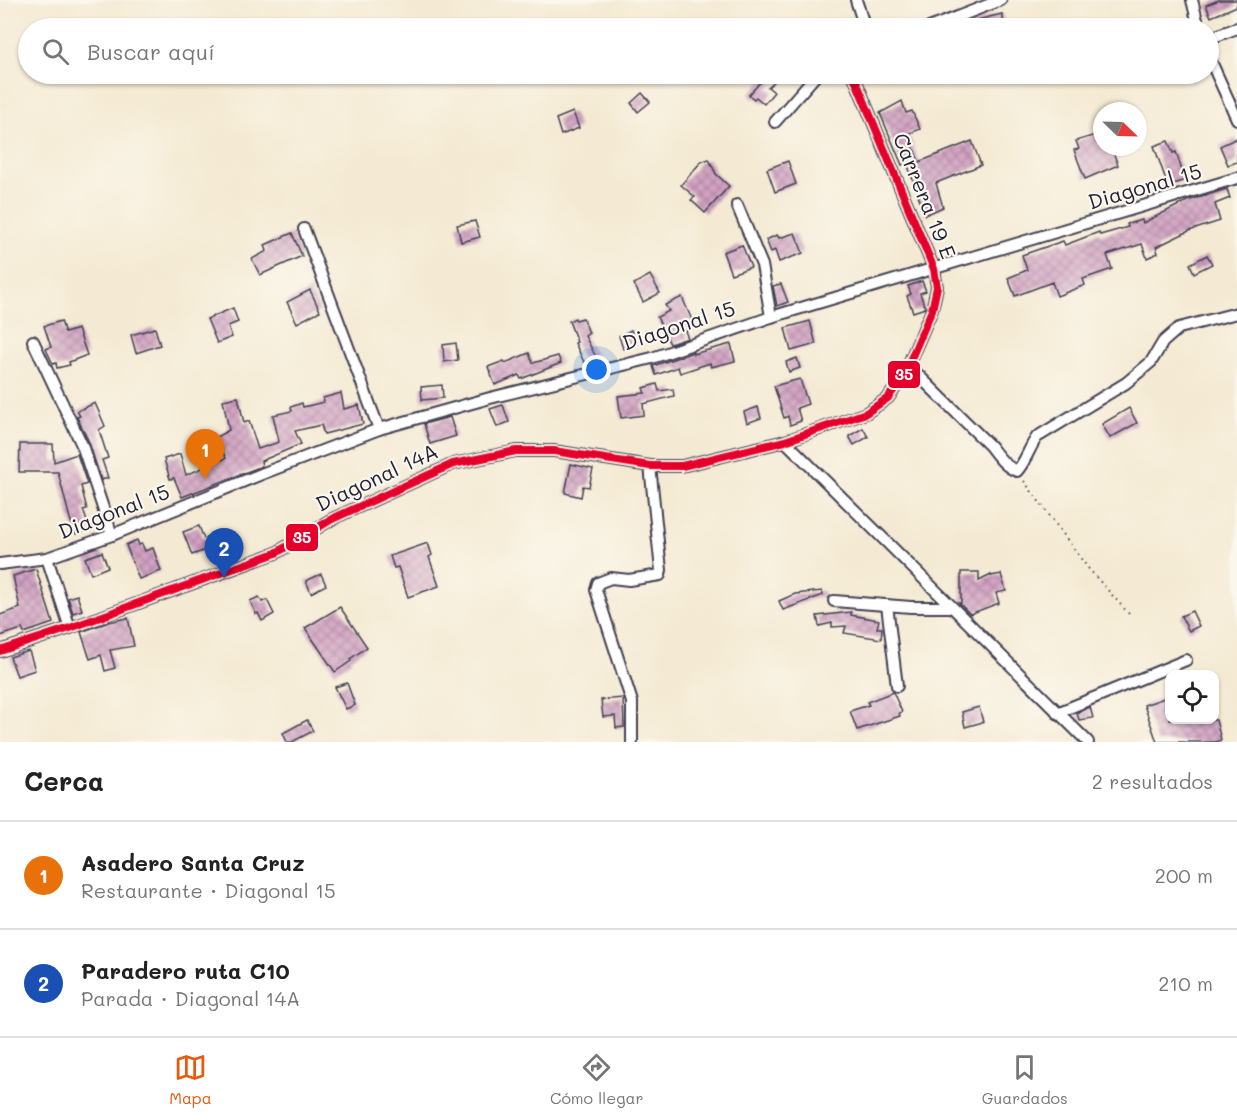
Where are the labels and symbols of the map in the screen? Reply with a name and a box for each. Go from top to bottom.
north arrow [1093,102,1147,156]
street label: Carrera 19 E [888,129,963,262]
street label: Diagonal 15 [1085,156,1205,215]
street label: Diagonal 15 [619,294,738,355]
your location [582,355,611,384]
line badge: 35 [887,360,921,389]
text: 35 [895,363,913,384]
pin: 1 [186,430,224,479]
street label: Diagonal 14A [311,437,442,517]
street label: Diagonal 15 [54,477,173,544]
line badge: 35 [285,523,319,552]
text: 35 [293,526,311,547]
pin: 2 [204,528,244,578]

